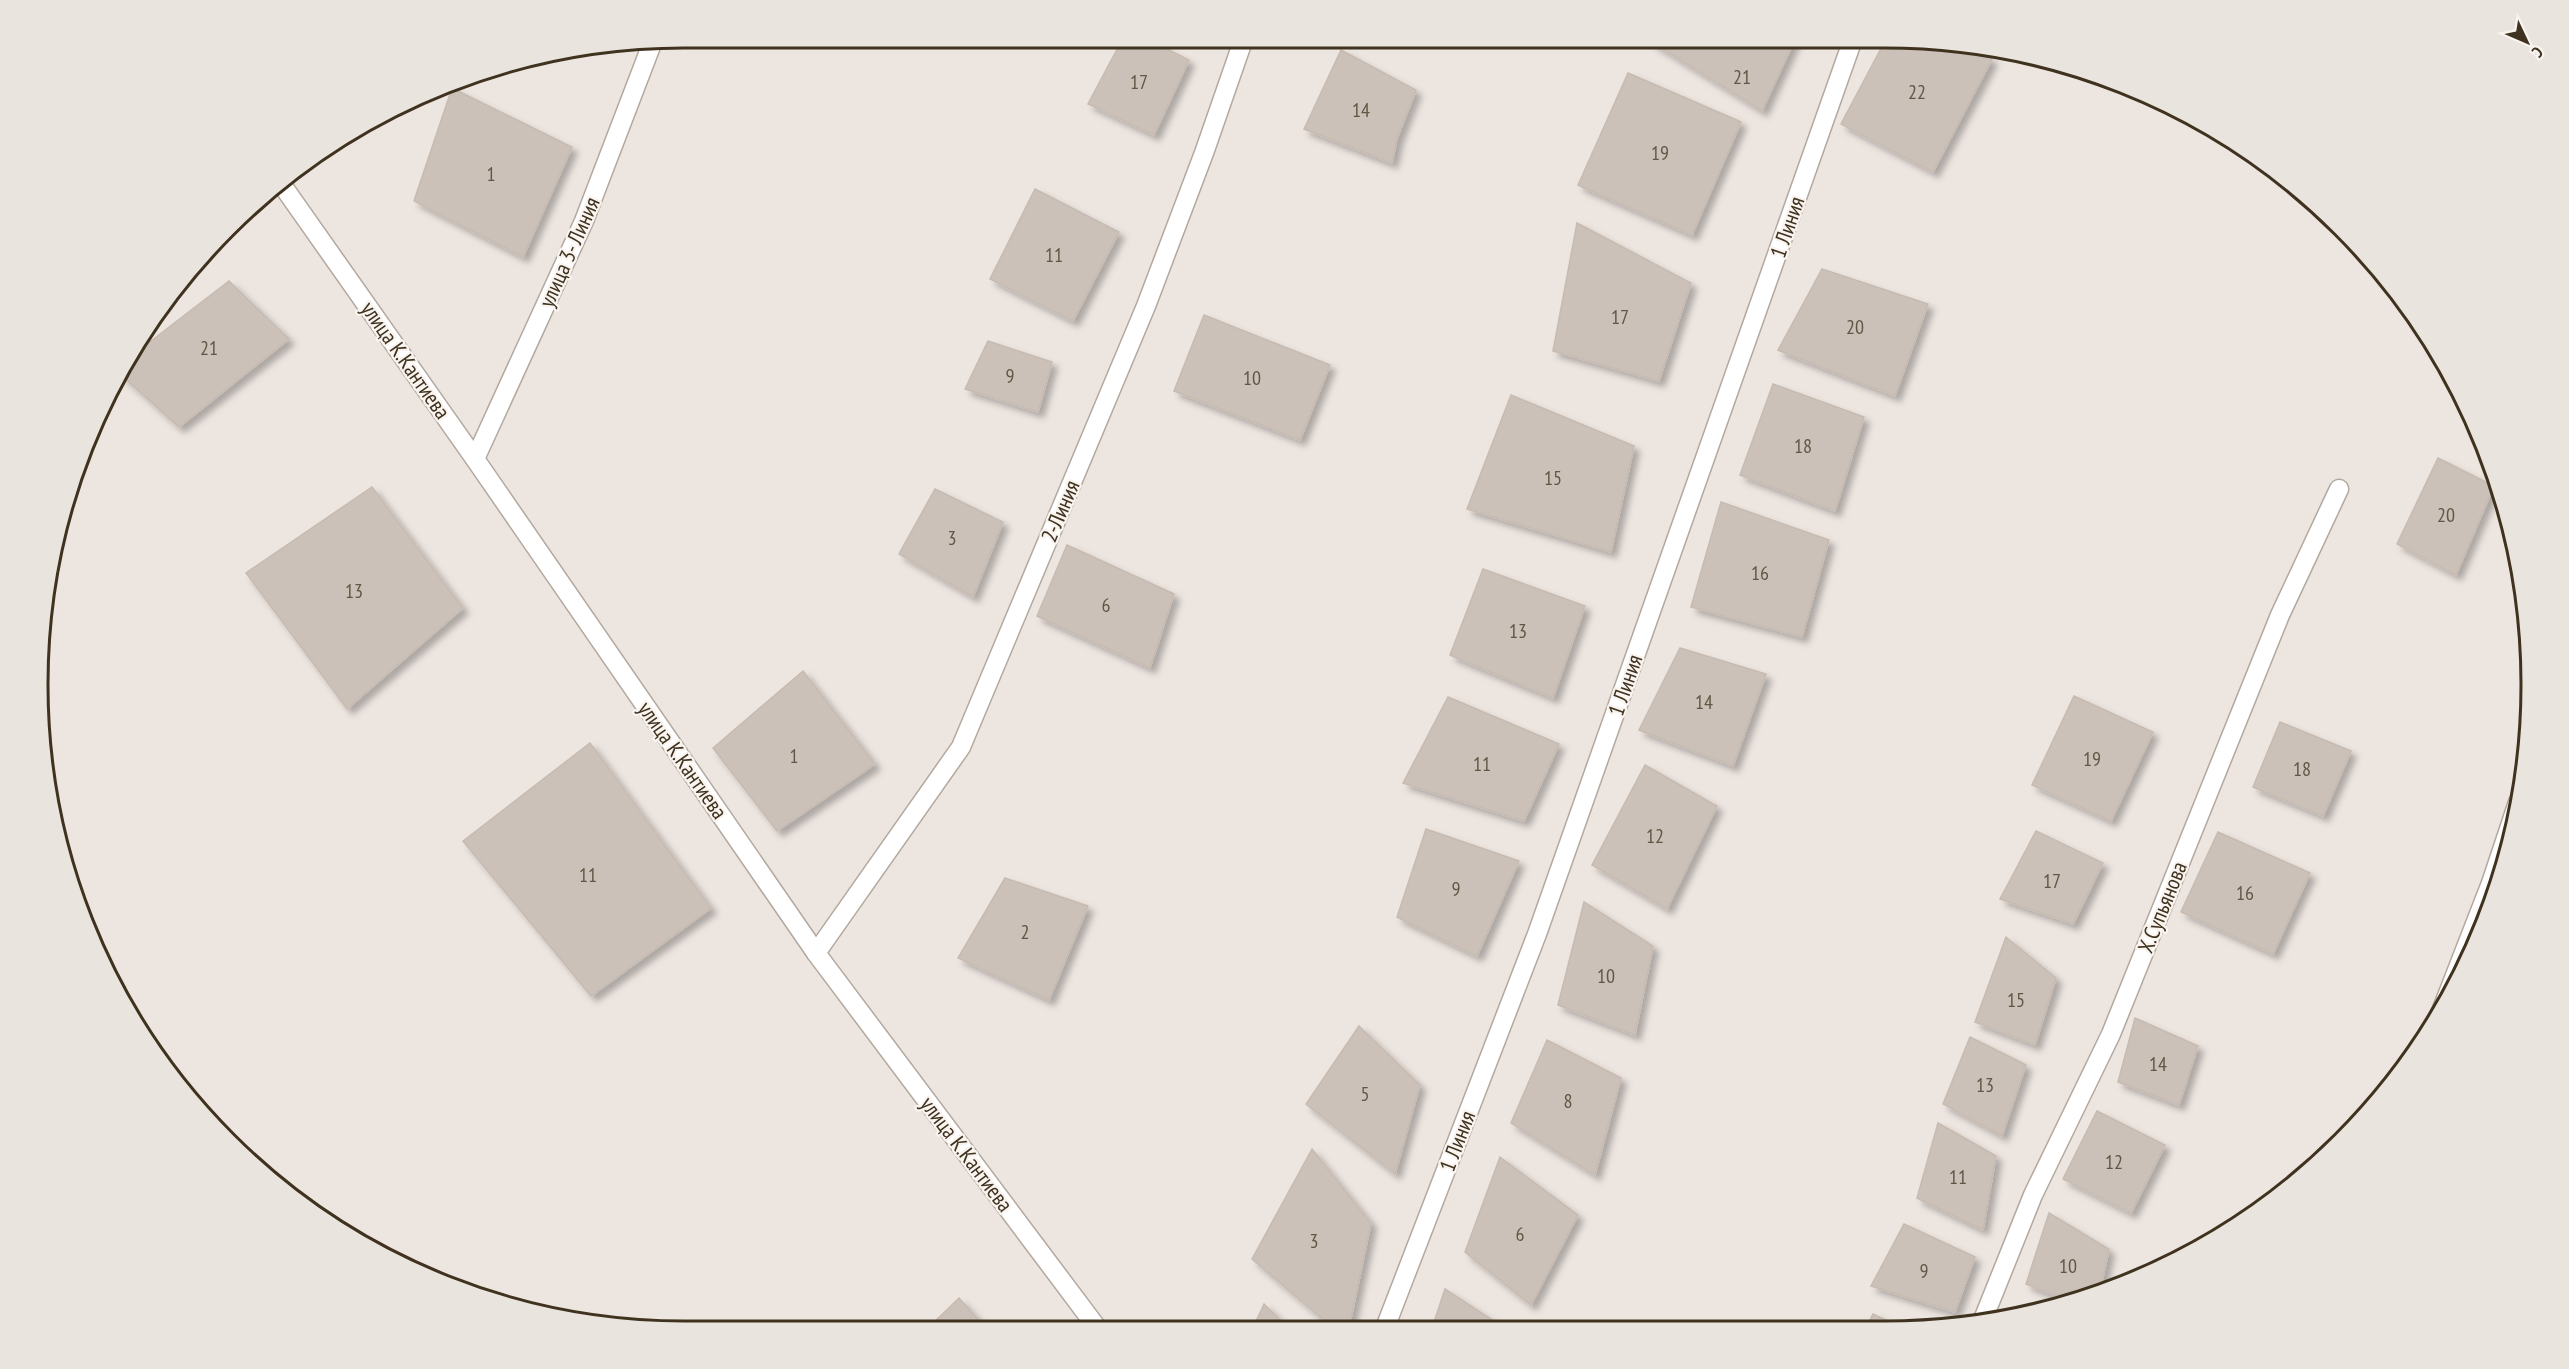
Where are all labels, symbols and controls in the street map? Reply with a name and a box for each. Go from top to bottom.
north arrow [2497,12,2557,72]
text: С [2528,43,2548,62]
house number: 21 [1733,64,1751,90]
house number: 17 [1130,69,1148,95]
house number: 22 [1908,79,1926,105]
house number: 14 [1352,97,1370,123]
house number: 19 [1651,140,1669,166]
house number: 1 [487,161,496,187]
street label: улица 3- Линия [532,193,606,311]
street label: 1 Линия [1764,193,1810,261]
house number: 11 [1045,242,1063,268]
street label: улица К.Кантиева [355,296,457,424]
house number: 17 [1611,304,1629,330]
house number: 20 [1846,314,1864,340]
house number: 21 [200,335,218,361]
house number: 9 [1006,363,1015,389]
house number: 10 [1243,365,1261,391]
house number: 18 [1794,433,1812,459]
house number: 15 [1544,465,1562,491]
street label: 2-Линия [1034,476,1086,546]
house number: 20 [2437,502,2455,528]
house number: 3 [948,525,957,551]
house number: 16 [1751,560,1769,586]
house number: 13 [345,578,363,604]
house number: 6 [1102,592,1111,618]
house number: 13 [1509,618,1527,644]
street label: 1 Линия [1602,651,1648,719]
house number: 14 [1695,689,1713,715]
street label: улица К.Кантиева [632,696,734,824]
house number: 1 [790,743,799,769]
house number: 19 [2083,746,2101,772]
house number: 11 [1473,751,1491,777]
house number: 18 [2293,756,2311,782]
house number: 12 [1646,823,1664,849]
street label: Х.Супьянова [2131,857,2193,957]
house number: 11 [579,862,597,888]
house number: 17 [2043,868,2061,894]
house number: 9 [1452,876,1461,902]
house number: 16 [2236,880,2254,906]
house number: 2 [1021,919,1030,945]
house number: 10 [1597,963,1615,989]
house number: 15 [2007,987,2025,1013]
house number: 14 [2149,1051,2167,1077]
house number: 13 [1976,1072,1994,1098]
house number: 5 [1361,1081,1370,1107]
house number: 8 [1564,1088,1573,1114]
street label: улица К.Кантиева [915,1091,1019,1217]
street label: 1 Линия [1433,1107,1481,1175]
house number: 12 [2105,1149,2123,1175]
house number: 11 [1949,1164,1967,1190]
house number: 6 [1516,1221,1525,1247]
house number: 3 [1310,1228,1319,1254]
house number: 10 [2059,1253,2077,1279]
house number: 9 [1920,1258,1929,1284]

